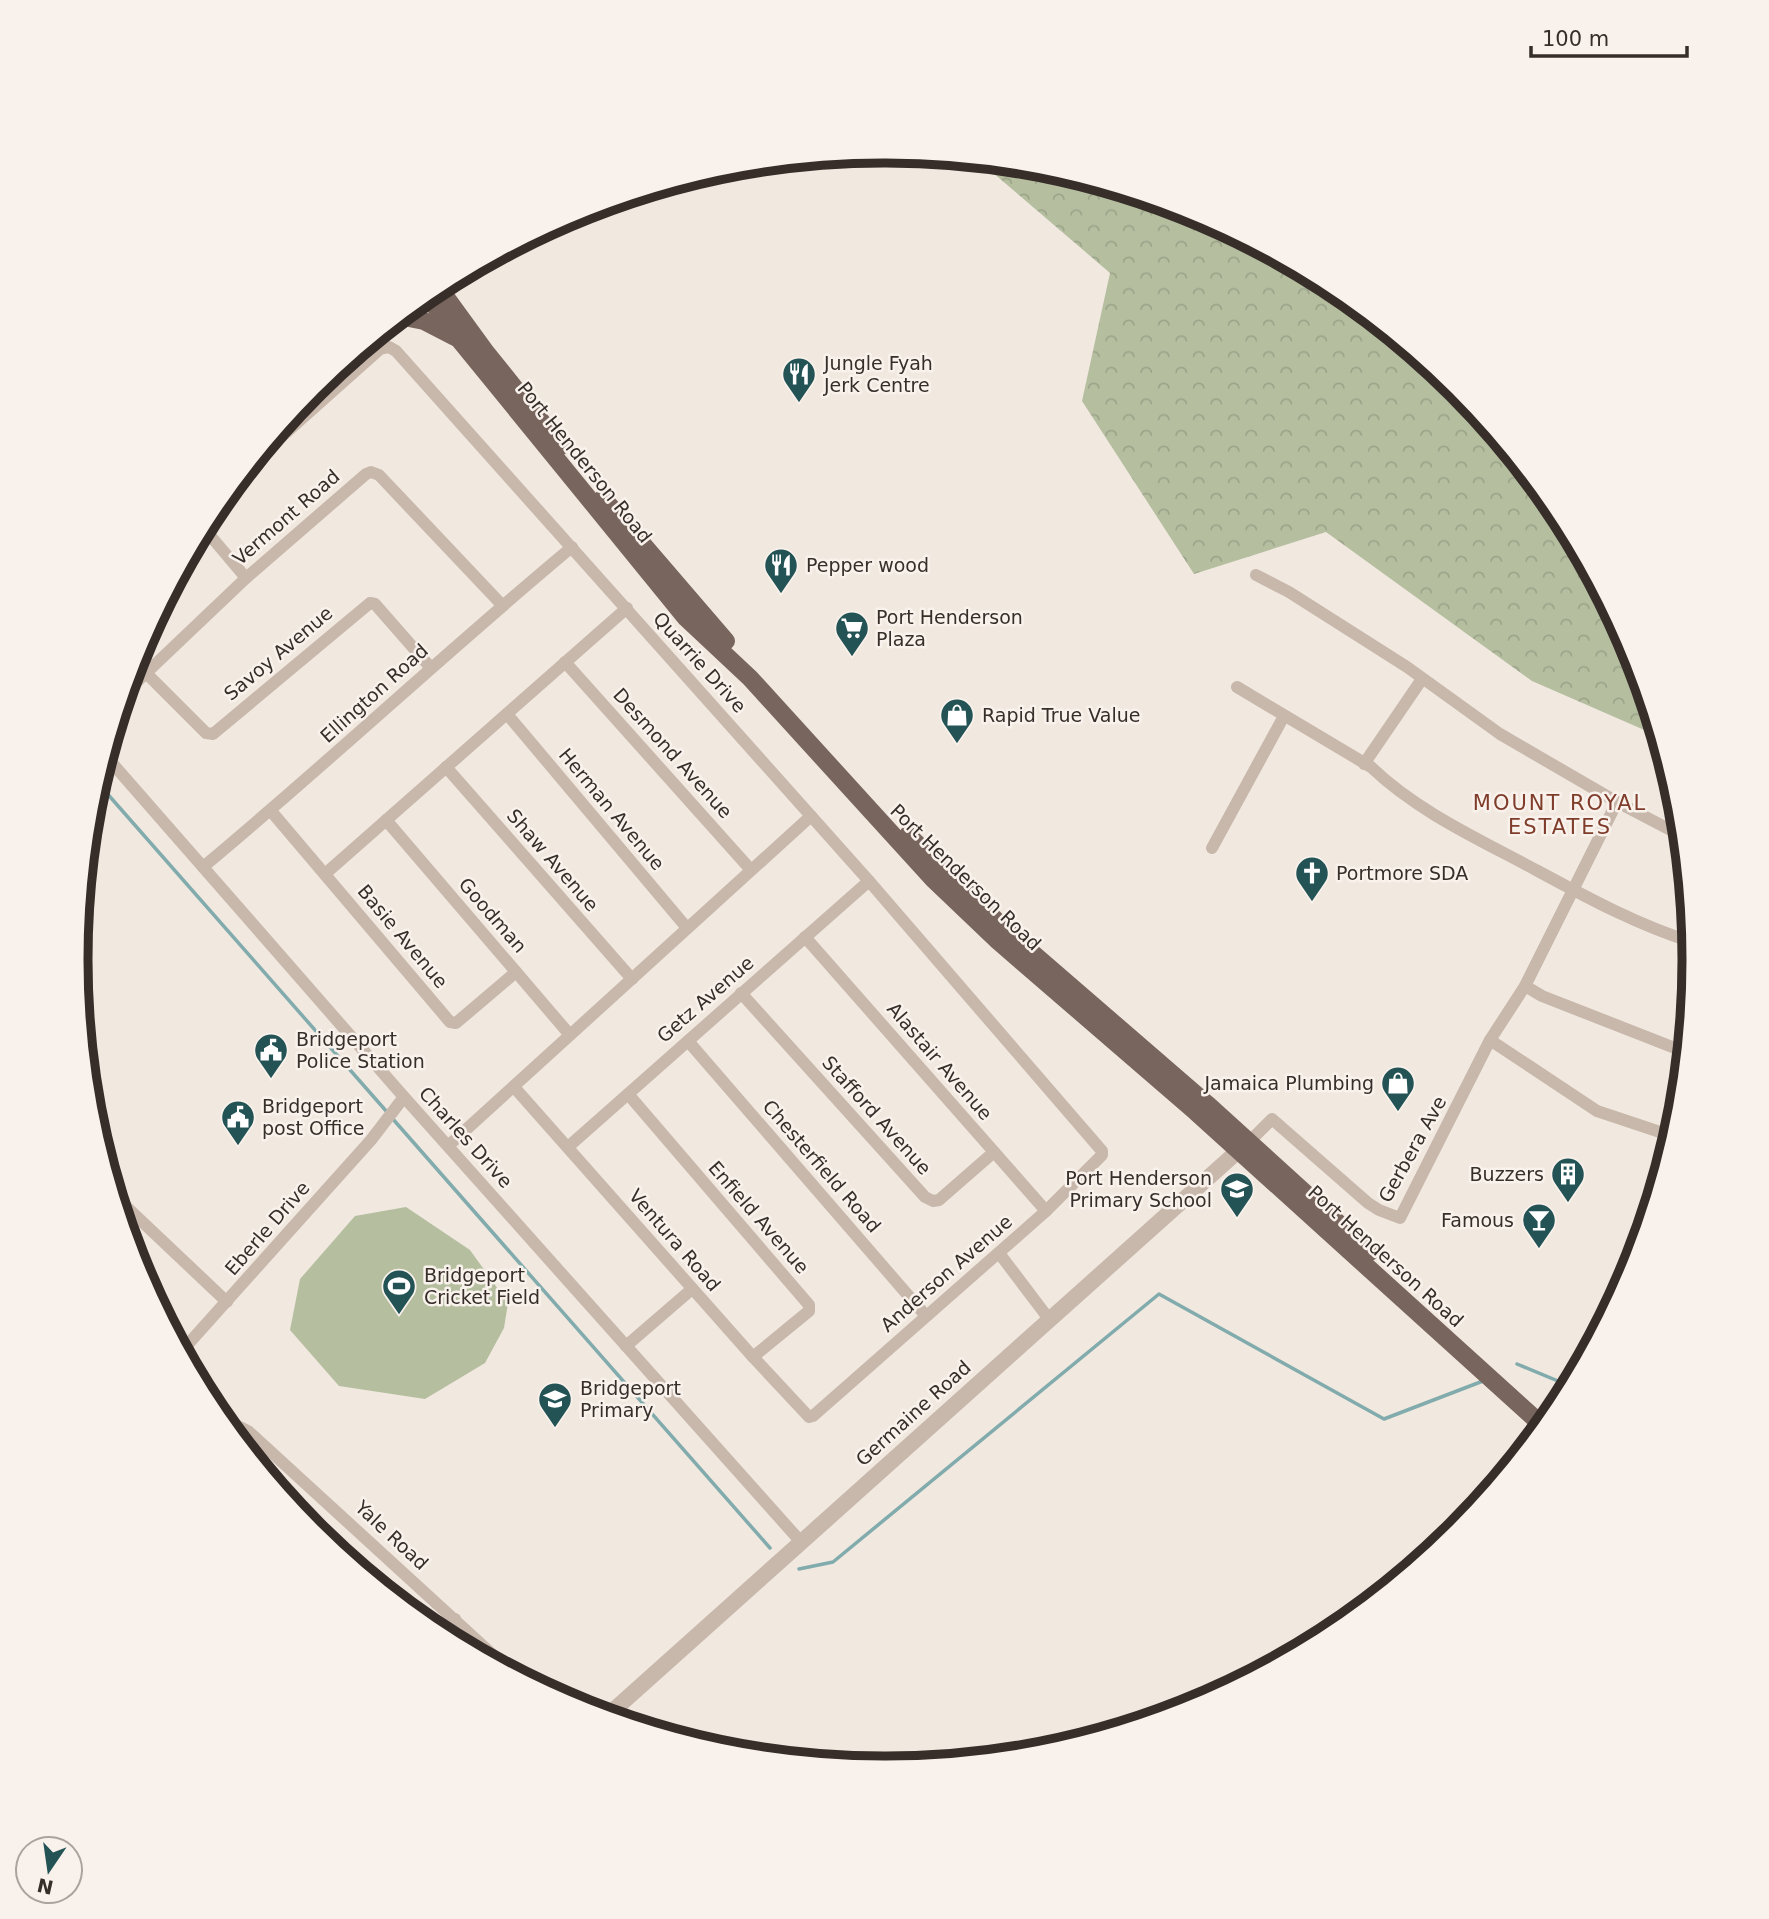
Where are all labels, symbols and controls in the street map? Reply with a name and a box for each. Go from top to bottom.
scale bar [1531,14,1687,58]
text: 100 m [1542,27,1609,51]
place label: Jungle Fyah Jerk Centre [823,352,933,396]
restaurant icon: Jungle Fyah Jerk Centre [780,355,818,404]
street label: Port Henderson Road [513,377,657,547]
street label: Vermont Road [228,465,344,569]
restaurant icon: Pepper wood [762,546,800,595]
place label: Pepper wood [806,554,929,576]
street label: Savoy Avenue [219,601,337,705]
place label: Port Henderson Plaza [876,606,1023,650]
street label: Quarrie Drive [649,607,751,717]
supermarket icon: Port Henderson Plaza [833,609,871,658]
street label: Ellington Road [316,639,432,747]
street label: Desmond Avenue [609,684,737,822]
shop icon: Rapid True Value [938,696,976,745]
place label: Rapid True Value [982,704,1140,726]
street label: Herman Avenue [555,744,669,874]
district label: MOUNT ROYAL ESTATES [1473,791,1647,839]
street label: Port Henderson Road [886,799,1046,955]
street label: Shaw Avenue [503,805,603,915]
church icon: Portmore SDA [1293,854,1331,903]
place label: Portmore SDA [1336,862,1468,884]
street label: Goodman [454,873,532,957]
street label: Basie Avenue [353,880,453,992]
street label: Getz Avenue [652,951,758,1047]
street label: Alastair Avenue [883,998,997,1124]
place label: Bridgeport Police Station [296,1028,425,1072]
public building icon: Bridgeport Police Station [252,1031,290,1080]
street label: Stafford Avenue [818,1051,936,1179]
shop icon: Jamaica Plumbing [1379,1064,1417,1113]
place label: Jamaica Plumbing [1203,1072,1374,1094]
street label: Charles Drive [415,1082,517,1192]
street label: Gerbera Ave [1374,1092,1450,1206]
place label: Bridgeport post Office [262,1095,365,1139]
street label: Chesterfield Road [758,1095,886,1237]
public building icon: Bridgeport post Office [219,1098,257,1147]
building icon: Buzzers [1549,1155,1587,1204]
street label: Enfield Avenue [704,1156,814,1278]
place label: Buzzers [1470,1163,1544,1185]
place label: Port Henderson Primary School [1065,1167,1212,1211]
school or university icon: Port Henderson Primary School [1218,1170,1256,1219]
street label: Eberle Drive [220,1177,314,1279]
street label: Port Henderson Road [1304,1181,1468,1331]
street label: Ventura Road [625,1185,725,1295]
bar icon: Famous [1520,1201,1558,1250]
place label: Famous [1441,1209,1514,1231]
street label: Anderson Avenue [876,1210,1016,1336]
place label: Bridgeport Cricket Field [424,1264,540,1308]
sports icon: Bridgeport Cricket Field [380,1267,418,1316]
street label: Germaine Road [851,1356,975,1470]
place label: Bridgeport Primary [580,1377,681,1421]
school or university icon: Bridgeport Primary [536,1380,574,1429]
street label: Yale Road [350,1495,433,1574]
north arrow [14,1835,84,1905]
text: N [35,1874,55,1899]

